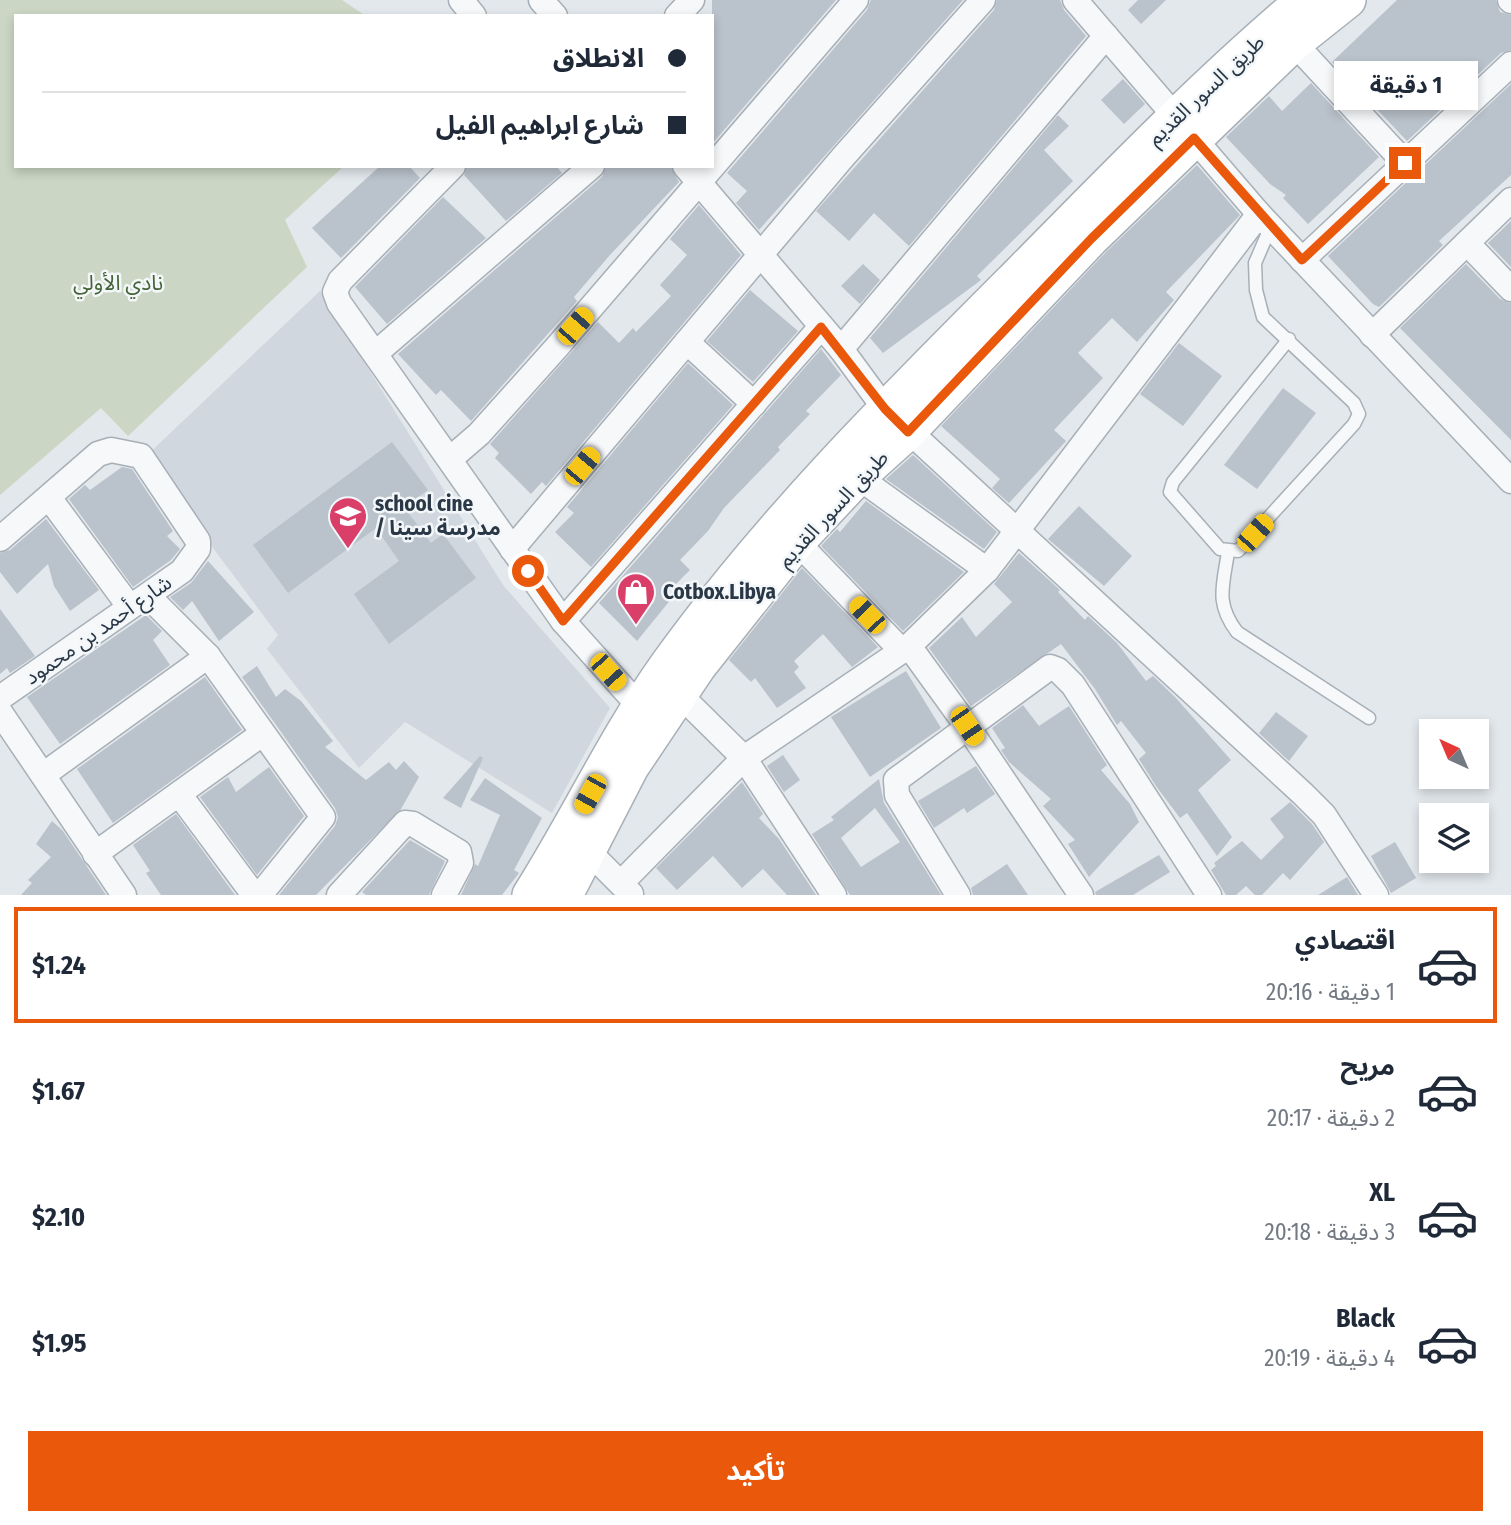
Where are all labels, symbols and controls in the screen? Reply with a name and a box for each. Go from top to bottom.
street label: طريق السور القديم [1142,29,1271,152]
text: الانطلاق [553,43,644,74]
callout: 1 دقيقة [1333,61,1477,110]
text: 1 دقيقة [1370,71,1442,99]
text: شارع ابراهيم الفيل [436,110,644,141]
route end [1389,147,1421,179]
park label: نادي الأولي [73,270,163,299]
car [554,303,597,349]
car [561,443,604,489]
street label: طريق السور القديم [772,445,895,574]
place label: school cine / مدرسة سينا [375,491,501,541]
school or university icon: school cine / مدرسة سينا [327,495,369,550]
car [1234,510,1277,556]
route start [512,555,544,587]
street label: شارع أحمد بن محمود [19,570,178,692]
shop icon: Cotbox.Libya [615,571,657,626]
place label: Cotbox.Libya [663,579,776,605]
car [845,593,890,637]
car [587,649,630,695]
car [947,703,988,749]
north arrow [1419,719,1489,789]
map controls [1419,719,1489,873]
car [571,771,610,817]
button: layers [1419,803,1489,873]
text: اقتصادي [1295,925,1395,956]
icon: car [1416,934,1479,997]
text: $1.24 [32,950,86,981]
text: 1 دقيقة · 20:16 [1266,978,1395,1006]
text: مريح [1340,1051,1395,1082]
icon: car [1416,1060,1479,1123]
text: $1.67 [32,1076,85,1107]
text: 2 دقيقة · 20:17 [1267,1104,1395,1132]
text: XL [1369,1177,1395,1208]
icon: car [1416,1186,1479,1249]
text: $2.10 [32,1202,85,1233]
text: 3 دقيقة · 20:18 [1265,1218,1395,1246]
text: Black [1336,1303,1395,1334]
icon: car [1416,1312,1479,1375]
text: $1.95 [32,1328,87,1359]
text: 4 دقيقة · 20:19 [1264,1344,1395,1372]
button: تأكيد [28,1431,1483,1511]

